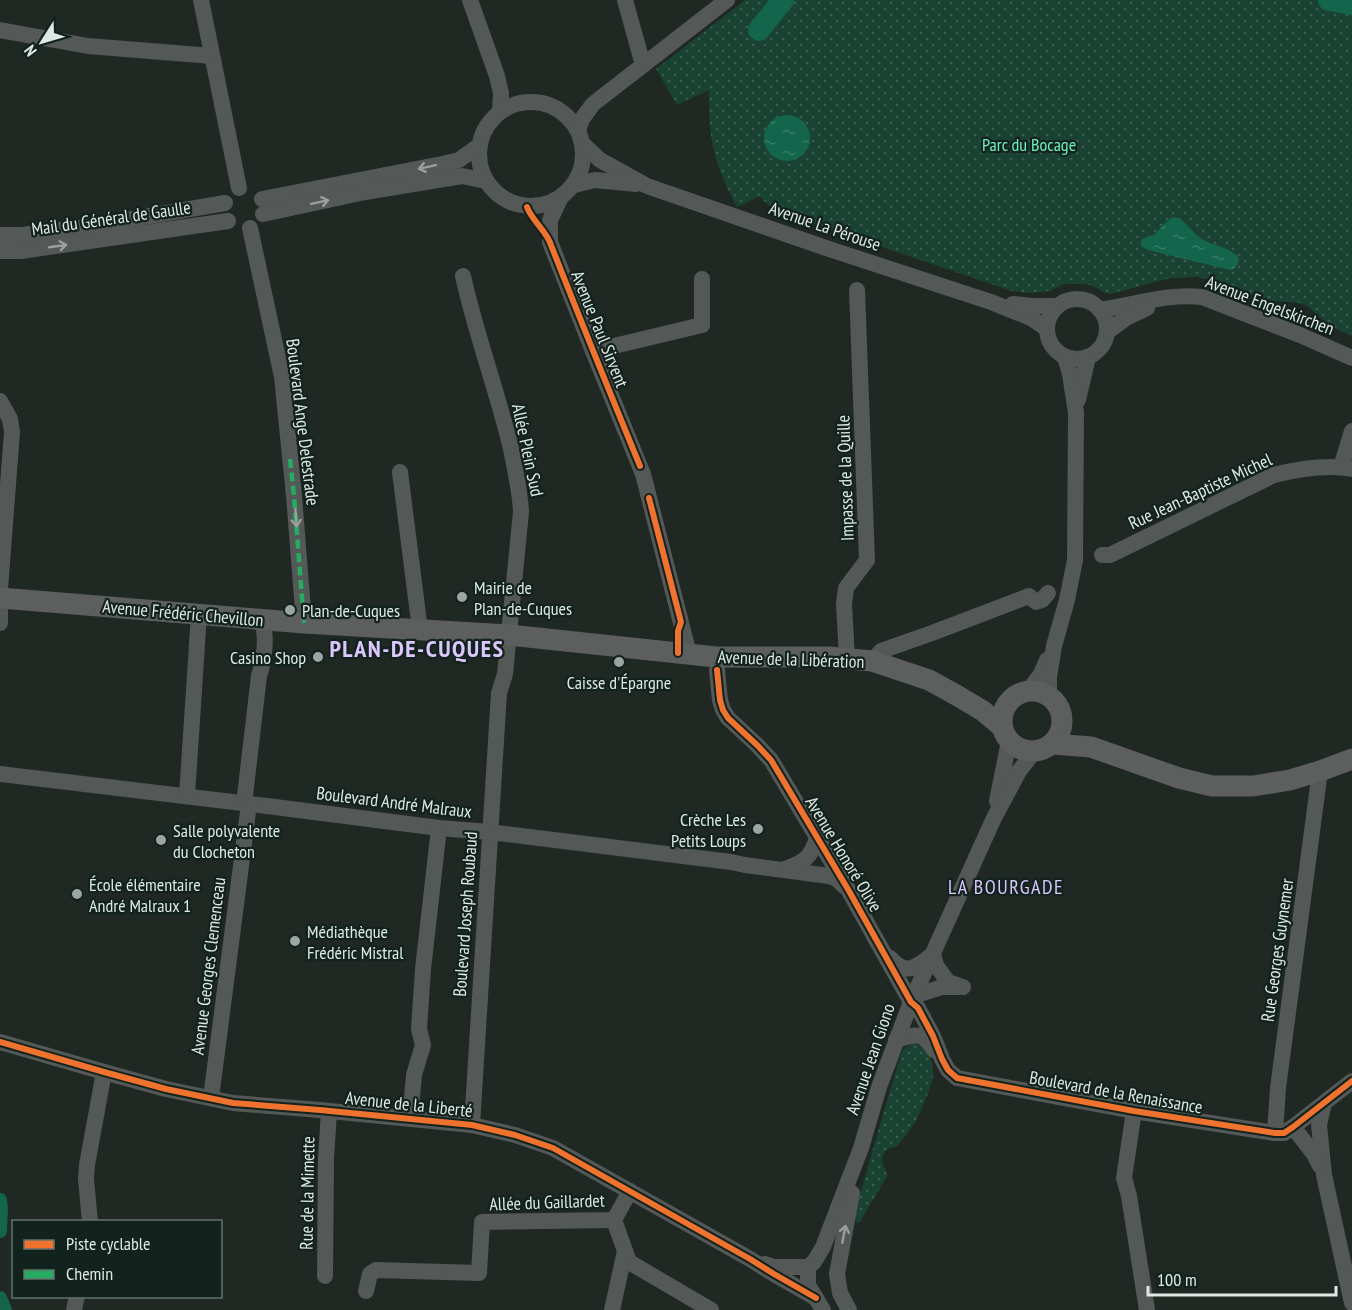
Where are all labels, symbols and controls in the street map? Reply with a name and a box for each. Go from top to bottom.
north arrow [12,12,72,72]
text: N [19,42,41,60]
park label: Parc du Bocage [982,133,1076,156]
one-way arrow [417,162,436,174]
street label: Mail du Général de Gaulle [30,195,192,241]
one-way arrow [310,196,330,207]
street label: Avenue La Pérouse [766,196,884,256]
one-way arrow [48,240,67,251]
street label: Avenue Paul Sirvent [566,267,634,391]
street label: Avenue Engelskirchen [1202,270,1338,340]
street label: Boulevard Ange Delestrade [281,337,325,507]
street label: Allée Plein Sud [507,402,549,498]
street label: Impasse de la Quille [831,415,859,541]
street label: Rue Jean-Baptiste Michel [1125,447,1276,534]
one-way arrow [290,507,301,527]
place label: Mairie de Plan-de-Cuques [474,576,572,620]
marker: Mairie de Plan-de-Cuques [455,590,469,604]
street label: Avenue Frédéric Chevillon [102,595,264,631]
place label: Plan-de-Cuques [302,599,400,622]
marker: Plan-de-Cuques [283,603,297,617]
district label: PLAN-DE-CUQUES [329,633,505,664]
street label: Avenue de la Libération [717,645,865,673]
place label: Casino Shop [230,646,306,669]
marker: Casino Shop [311,650,325,664]
marker: Caisse d'Épargne [612,655,626,669]
place label: Caisse d'Épargne [567,671,671,694]
street label: Boulevard André Malraux [315,781,474,823]
street label: Avenue Honoré Olive [800,792,888,916]
place label: Crèche Les Petits Loups [671,808,746,852]
place label: Salle polyvalente du Clocheton [173,819,280,863]
marker: Crèche Les Petits Loups [751,822,765,836]
street label: Boulevard Joseph Roubaud [448,831,482,997]
marker: Salle polyvalente du Clocheton [154,833,168,847]
place label: École élémentaire André Malraux 1 [89,873,201,917]
district label: LA BOURGADE [948,874,1064,900]
street label: Avenue Georges Clemenceau [186,876,230,1056]
street label: Rue Georges Guynemer [1256,877,1298,1023]
marker: École élémentaire André Malraux 1 [70,887,84,901]
place label: Médiathèque Frédéric Mistral [307,920,404,964]
marker: Médiathèque Frédéric Mistral [288,934,302,948]
street label: Avenue Jean Giono [840,1000,900,1118]
street label: Boulevard de la Renaissance [1028,1065,1204,1119]
street label: Avenue de la Liberté [344,1086,474,1122]
street label: Rue de la Mimette [295,1136,319,1250]
street label: Allée du Gaillardet [489,1188,605,1216]
legend [12,1220,222,1298]
one-way arrow [839,1224,850,1244]
text: Piste cyclable [66,1232,150,1255]
scale bar [1148,1259,1336,1297]
text: Chemin [66,1262,113,1285]
text: 100 m [1157,1268,1197,1291]

